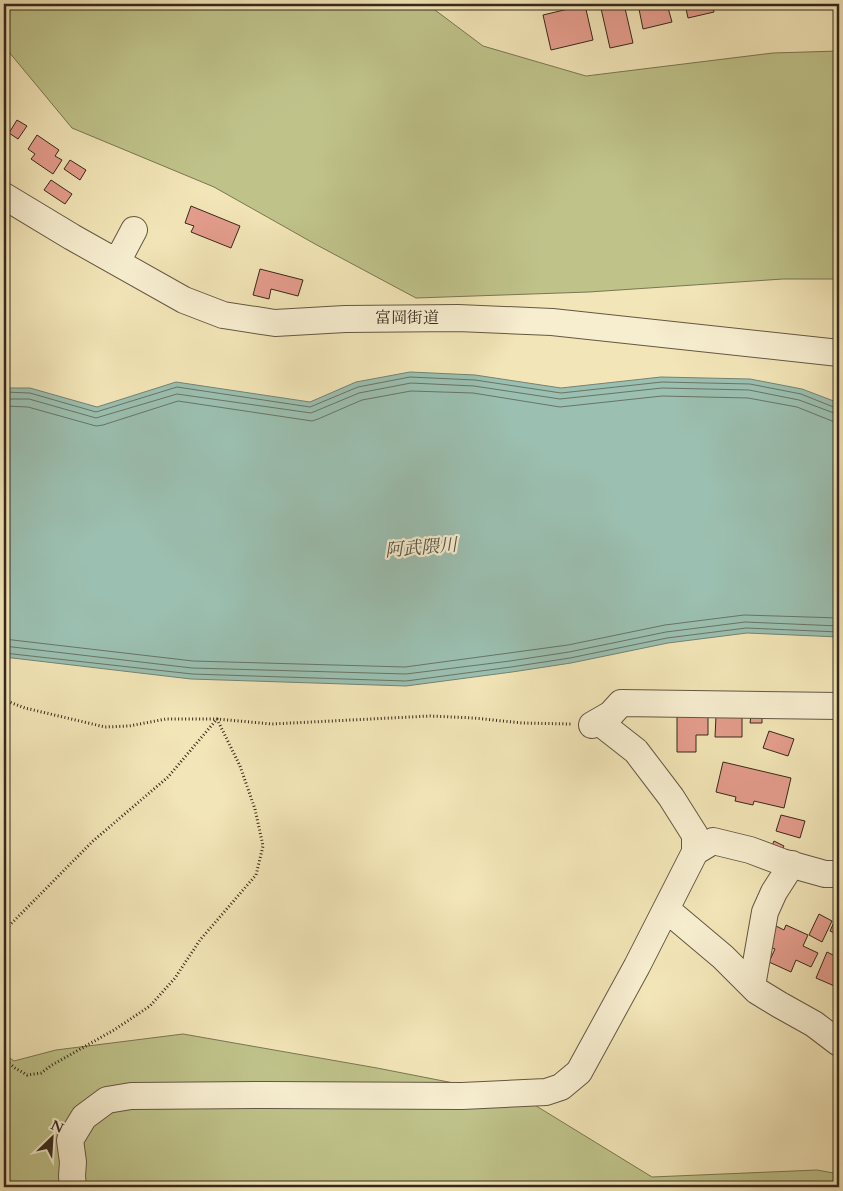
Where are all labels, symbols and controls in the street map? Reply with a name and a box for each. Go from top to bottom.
street label: 富岡街道 [375,307,439,329]
water label: 阿武隈川 [384,532,460,564]
north arrow [28,1114,78,1164]
text: N [48,1115,67,1138]

